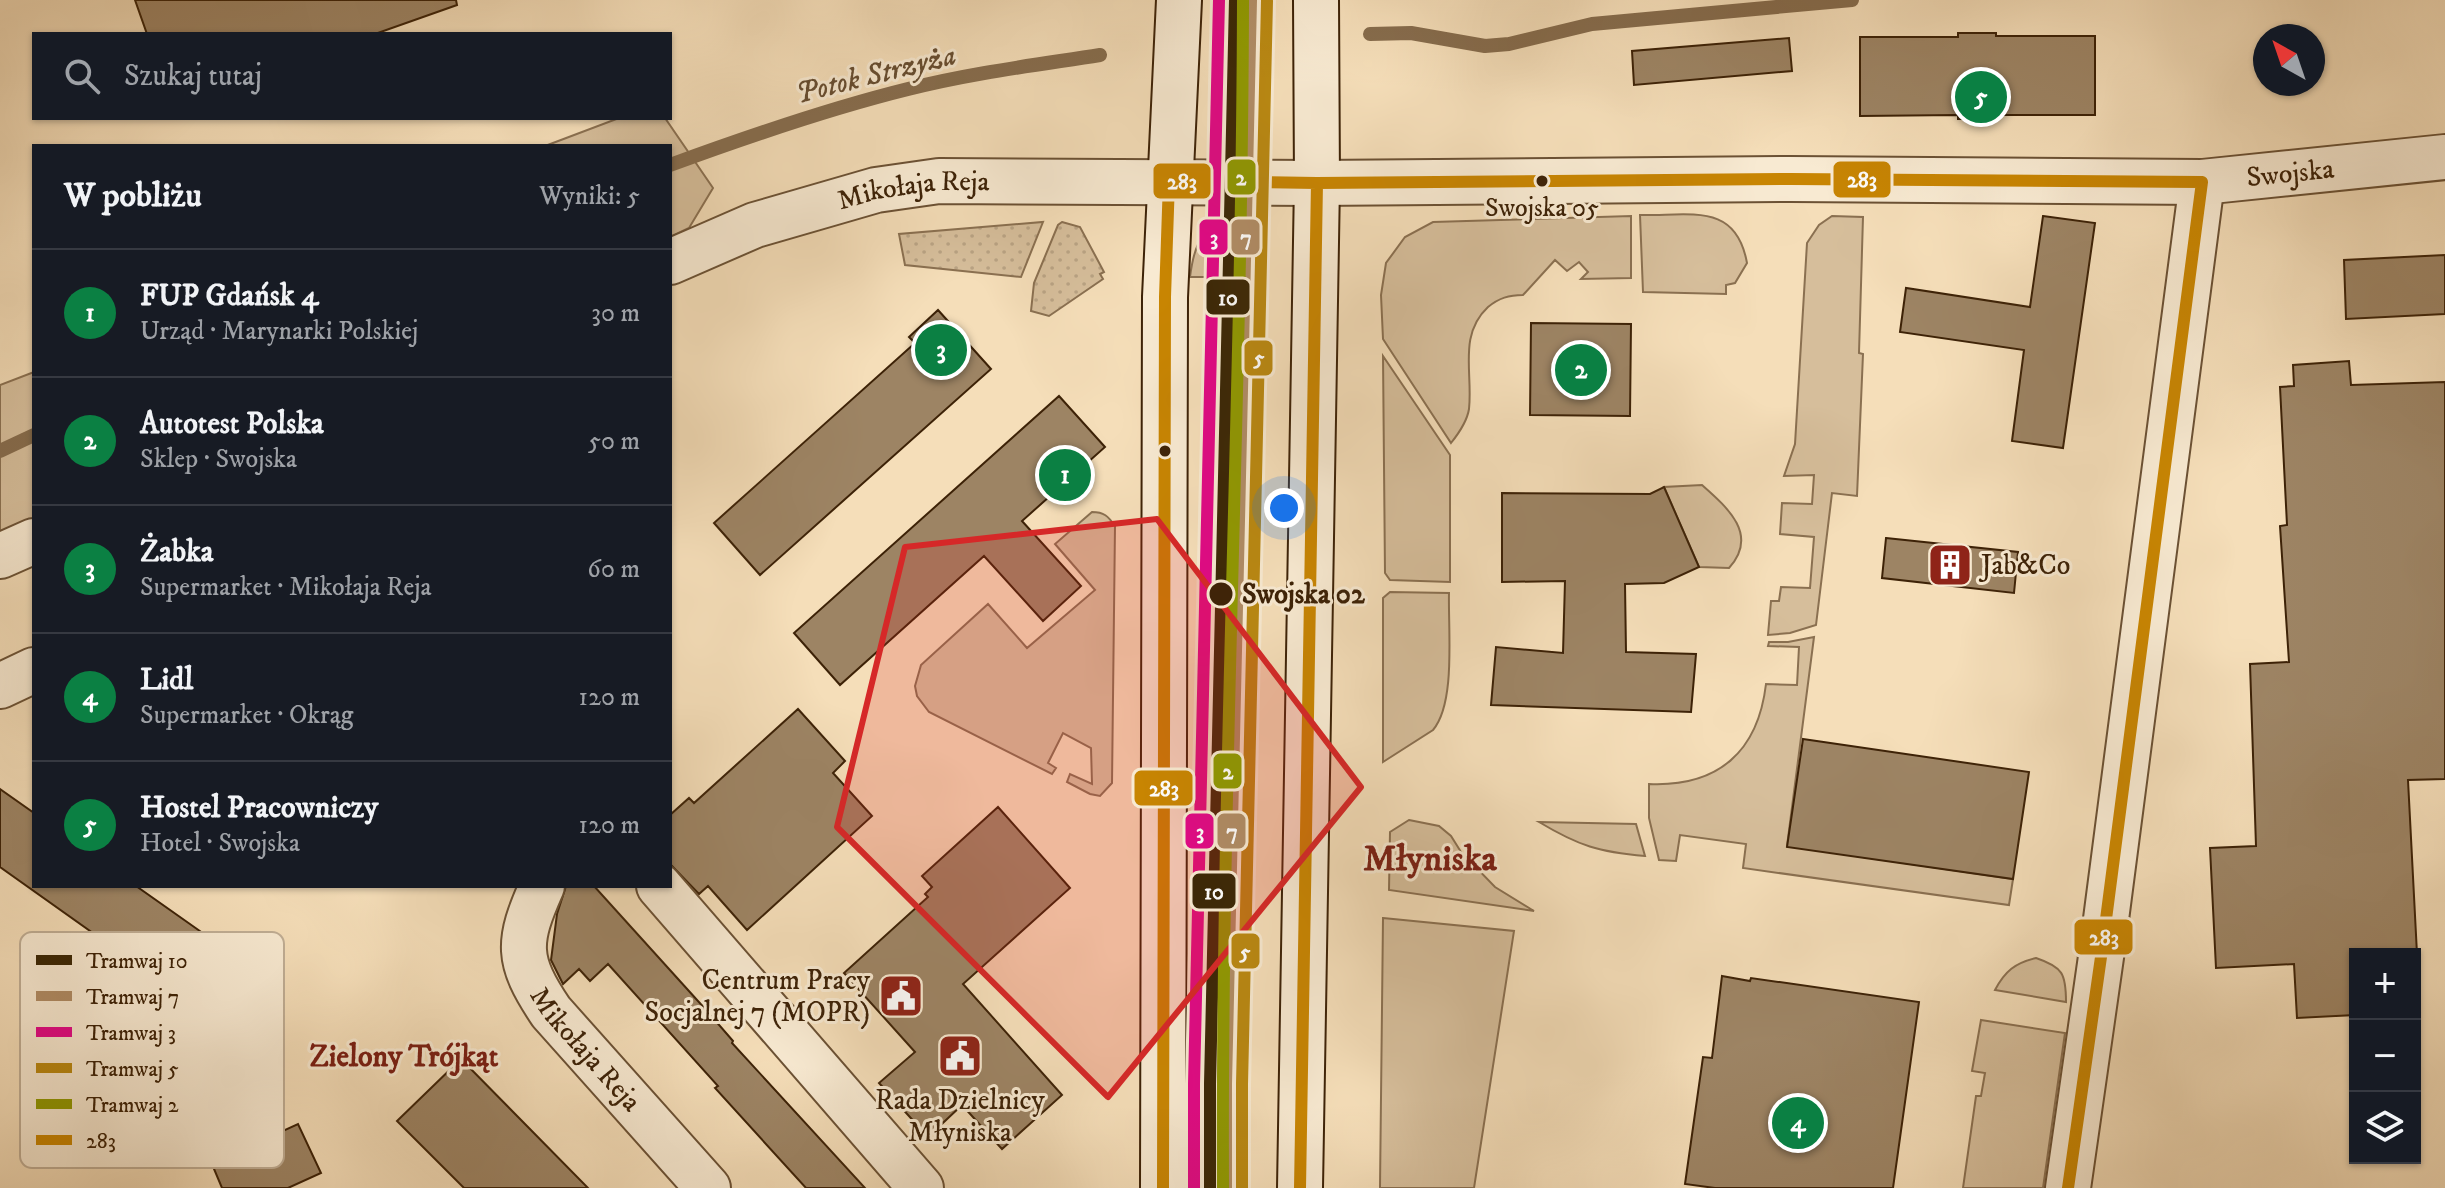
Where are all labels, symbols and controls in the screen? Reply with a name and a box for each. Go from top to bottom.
north arrow [2253,24,2325,96]
search box [32,32,672,120]
water label: Potok Strzyża [792,37,960,113]
icon: search [60,54,104,98]
text: Szukaj tutaj [124,58,262,95]
pin: 5 [1955,67,2007,127]
street label: Swojska [2245,151,2336,195]
line badge: 2 [1226,158,1257,196]
line badge: 283 [1832,160,1892,199]
line badge: 283 [1152,162,1212,200]
street label: Mikołaja Reja [833,163,990,218]
text: 2 [1236,165,1248,192]
text: 283 [1847,167,1877,194]
text: 283 [1167,169,1197,196]
marker: Swojska 05 [1534,173,1550,189]
text: W pobliżu [64,175,202,217]
text: Wyniki: 5 [539,180,640,213]
place label: Swojska 05 [1485,192,1599,225]
line badge: 3 [1198,218,1229,256]
line badge: 7 [1230,218,1261,256]
text: 3 [1210,225,1218,252]
text: 7 [1240,225,1252,252]
text: FUP Gdańsk 4 [140,278,318,315]
line badge: 10 [1205,278,1251,316]
text: 10 [1218,285,1238,312]
text: 1 [85,297,95,330]
text: 30 m [591,297,640,330]
text: Urząd · Marynarki Polskiej [140,315,418,348]
pin: 3 [915,320,967,380]
line badge: 5 [1243,339,1274,377]
pin: 2 [1555,340,1607,400]
text: 5 [1253,345,1265,372]
text: Autotest Polska [140,406,324,443]
text: 2 [84,425,96,458]
text: 50 m [588,425,640,458]
text: Sklep · Swojska [140,443,297,476]
unlabelled marker [1157,443,1173,459]
pin: 1 [1039,445,1091,505]
your location [1264,488,1304,528]
text: Żabka [140,534,214,571]
building icon: Jab&Co [1926,541,1974,589]
place label: Jab&Co [1978,548,2070,583]
text: 3 [85,553,95,586]
text: 60 m [587,553,640,586]
text: Supermarket · Mikołaja Reja [140,571,432,604]
place label: Swojska 02 [1242,577,1365,612]
marker: Swojska 02 [1207,580,1235,608]
text: Lidl [140,662,193,699]
text: 4 [83,681,97,714]
text: 120 m [579,681,640,714]
text: Supermarket · Okrąg [140,699,353,732]
line badge: 2 [1212,752,1243,790]
text: 2 [1223,759,1235,786]
line badge: 283 [1133,769,1194,807]
text: 283 [1149,776,1179,803]
text: Hostel Pracowniczy [140,790,378,827]
text: 5 [84,809,96,842]
text: 120 m [579,809,640,842]
line badge: 3 [1184,812,1215,850]
line badge: 7 [1216,812,1247,850]
text: 3 [1196,819,1204,846]
text: 7 [1226,819,1238,846]
text: Hotel · Swojska [140,827,300,860]
district label: Młyniska [1363,837,1498,882]
line badge: 10 [1191,872,1237,910]
text: 10 [1204,879,1224,906]
line badge: 283 [2073,918,2134,956]
text: 283 [2089,925,2119,952]
legend [20,932,284,1168]
line badge: 5 [1230,932,1261,970]
text: 5 [1239,939,1251,966]
text: Tramwaj 10 [86,948,188,975]
map controls [2349,948,2421,1164]
button: + [2349,948,2421,1020]
place label: Centrum Pracy Socjalnej 7 (MOPR) [645,963,871,1030]
public building icon: Centrum Pracy Socjalnej 7 (MOPR) [877,972,925,1020]
street label: Mikołaja Reja [522,980,649,1119]
text: Tramwaj 7 [86,984,179,1011]
text: Tramwaj 3 [86,1020,176,1047]
button: − [2349,1020,2421,1092]
public building icon: Rada Dzielnicy Młyniska [936,1032,984,1080]
district label: Zielony Trójkąt [310,1039,499,1076]
text: Tramwaj 5 [86,1056,179,1083]
place label: Rada Dzielnicy Młyniska [875,1083,1046,1150]
text: Tramwaj 2 [86,1092,179,1119]
button: layers [2349,1092,2421,1164]
pin: 4 [1772,1093,1824,1153]
text: 283 [86,1128,116,1155]

